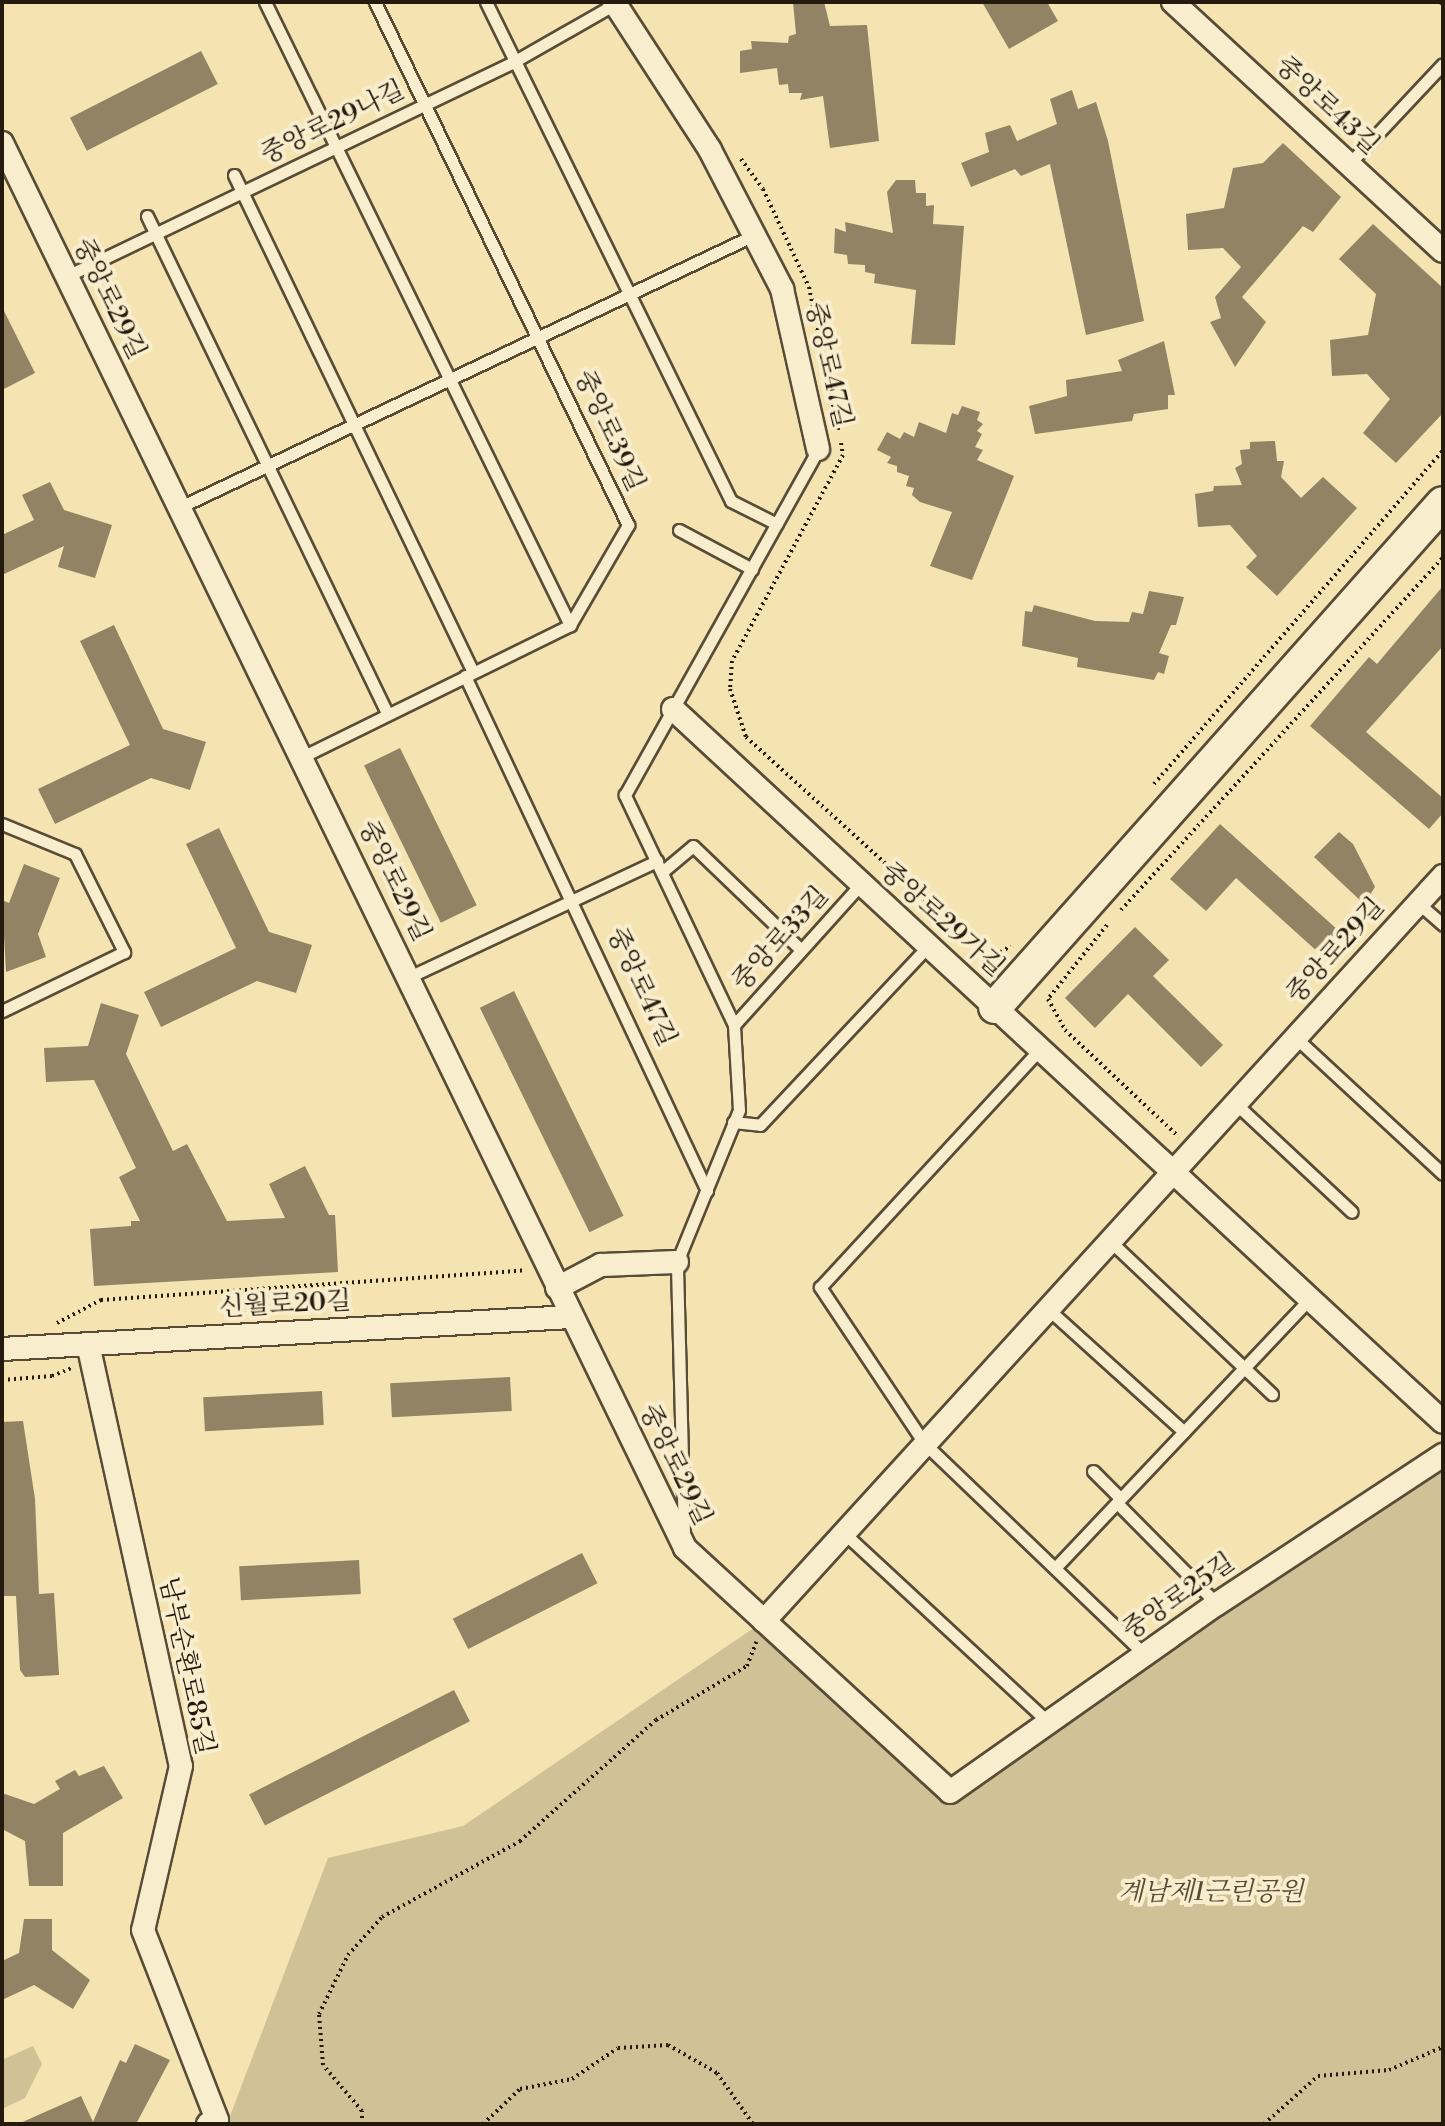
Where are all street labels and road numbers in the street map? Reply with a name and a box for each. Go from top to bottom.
street label: 중앙로43길 [1269,50,1385,162]
street label: 중앙로29나길 [256,75,410,171]
street label: 중앙로29길 [66,233,152,365]
street label: 중앙로47길 [798,299,858,431]
street label: 중앙로39길 [567,365,651,497]
street label: 중앙로29길 [351,815,437,947]
street label: 중앙로29가길 [874,856,1010,984]
street label: 중앙로33길 [726,881,836,997]
street label: 중앙로29길 [1281,892,1391,1010]
street label: 중앙로47길 [600,922,682,1052]
street label: 신월로20길 [218,1286,352,1324]
street label: 중앙로29길 [632,1399,718,1531]
street label: 중앙로25길 [1117,1547,1241,1647]
street label: 남부순환로85길 [152,1574,220,1758]

